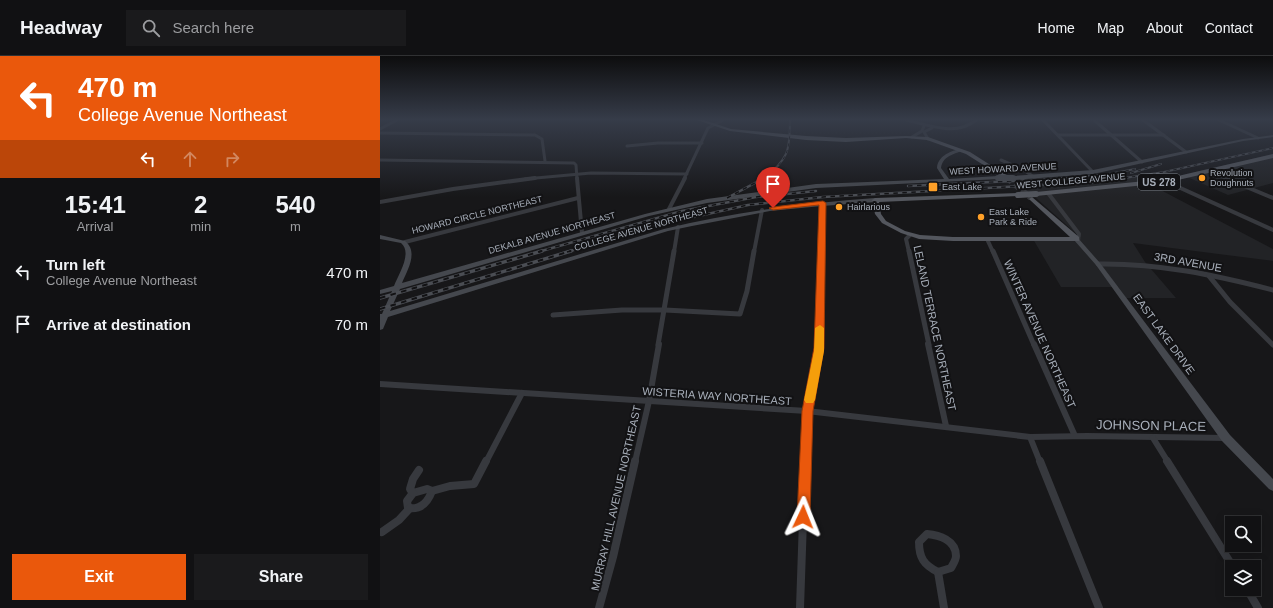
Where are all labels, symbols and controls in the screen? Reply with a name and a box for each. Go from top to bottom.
search box [126,10,406,46]
text: Headway [20,17,102,38]
icon: search [140,17,162,39]
text: Search here [172,19,254,36]
text: Home [1038,20,1075,36]
text: Map [1097,20,1124,36]
text: About [1146,20,1183,36]
text: Contact [1205,20,1253,36]
icon: left [12,72,64,124]
text: 470 m [78,72,157,103]
text: College Avenue Northeast [78,105,287,125]
icon: left [137,148,159,170]
icon: ahead [179,148,201,170]
icon: right [221,148,243,170]
street label: WEST HOWARD AVENUE [949,161,1057,177]
pin [756,167,790,208]
place label: Revolution Doughnuts [1210,168,1254,188]
street label: WEST COLLEGE AVENUE [1016,171,1126,191]
icon: arrive [762,173,784,195]
marker: Revolution Doughnuts [1197,173,1207,183]
road number: US 278 [1138,174,1180,190]
marker: East Lake [927,181,939,193]
place label: East Lake [942,182,982,192]
text: 15:41 [64,191,126,218]
text: 2 [194,191,207,218]
text: 540 [276,191,316,218]
street label: HOWARD CIRCLE NORTHEAST [411,194,544,236]
marker: Hairlarious [834,202,844,212]
place label: Hairlarious [847,202,891,212]
street label: COLLEGE AVENUE NORTHEAST [573,205,710,253]
place label: East Lake Park & Ride [989,207,1037,227]
street label: DEKALB AVENUE NORTHEAST [487,210,617,256]
marker: East Lake Park & Ride [976,212,986,222]
text: Arrival [77,219,114,234]
text: min [190,219,211,234]
text: m [290,219,301,234]
street label: LELAND TERRACE NORTHEAST [912,244,958,412]
street label: 3RD AVENUE [1153,250,1223,274]
text: Turn left [46,256,105,273]
street label: WINTER AVENUE NORTHEAST [1002,258,1078,410]
icon: left [12,261,34,283]
text: 470 m [326,264,368,281]
text: College Avenue Northeast [46,273,197,288]
street label: EAST LAKE DRIVE [1131,291,1197,377]
icon: arrive [12,313,34,335]
text: Arrive at destination [46,316,191,333]
text: 70 m [335,316,368,333]
street label: WISTERIA WAY NORTHEAST [642,385,792,407]
street label: MURRAY HILL AVENUE NORTHEAST [589,404,643,592]
street label: JOHNSON PLACE [1096,417,1206,434]
position arrow [782,496,824,538]
map controls [1225,516,1261,596]
button: search [1225,516,1261,552]
button: Exit [12,554,186,600]
button: Share [194,554,368,600]
button: layers [1225,560,1261,596]

